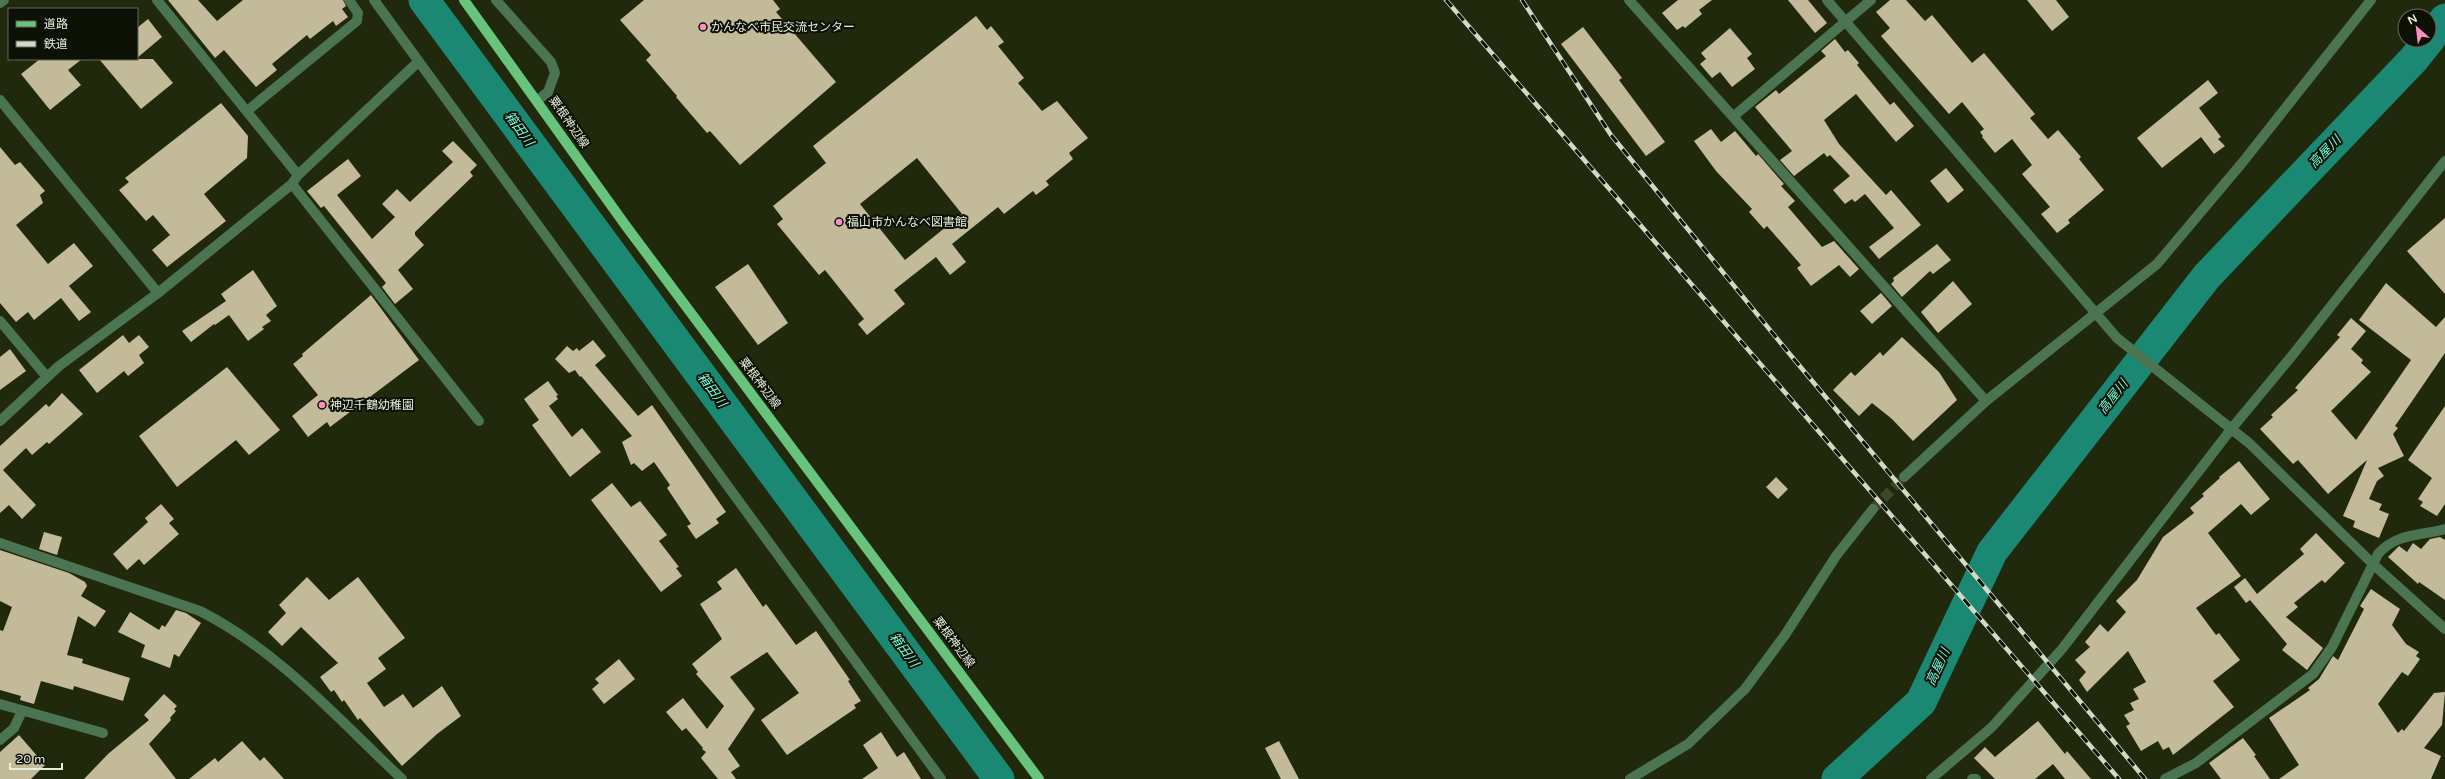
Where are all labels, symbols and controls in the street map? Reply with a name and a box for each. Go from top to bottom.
legend [8,8,138,60]
north arrow [2397,8,2437,48]
text: N [2406,12,2419,27]
text: 道路 [44,17,68,31]
place label: かんなべ市民交流センター [711,20,855,34]
marker: かんなべ市民交流センター [698,22,708,32]
text: 鉄道 [44,37,68,51]
street label: 粟根神辺線 [546,93,592,151]
water label: 箱田川 [501,109,538,151]
water label: 高屋川 [2306,131,2346,172]
place label: 福山市かんなべ図書館 [847,215,967,229]
marker: 福山市かんなべ図書館 [834,217,844,227]
street label: 粟根神辺線 [736,355,784,411]
water label: 箱田川 [694,370,731,412]
water label: 高屋川 [2095,375,2133,417]
place label: 神辺千鶴幼稚園 [330,398,414,412]
marker: 神辺千鶴幼稚園 [317,400,327,410]
street label: 粟根神辺線 [930,614,978,670]
water label: 箱田川 [886,630,923,672]
water label: 高屋川 [1923,644,1954,688]
scale bar [10,745,62,771]
text: 20 m [16,752,45,766]

